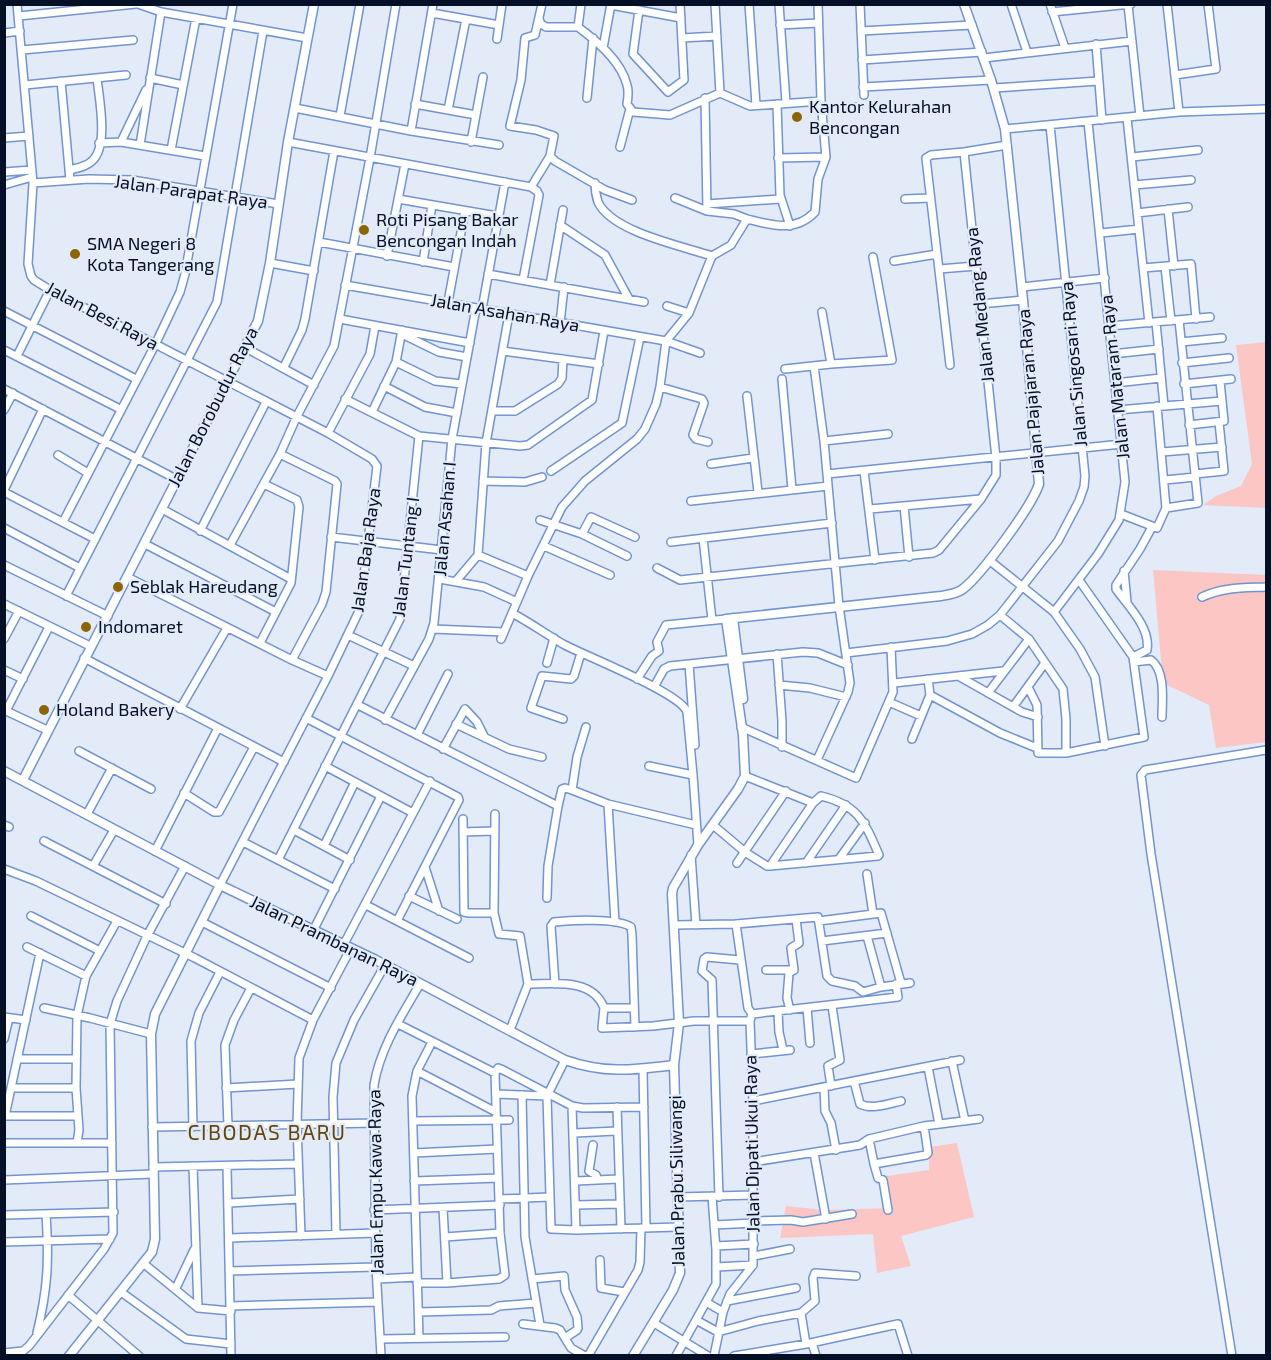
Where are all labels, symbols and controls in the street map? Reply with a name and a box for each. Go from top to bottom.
place label: Kantor Kelurahan Bencongan [809,95,952,138]
marker: Kantor Kelurahan Bencongan [790,110,804,124]
street label: Jalan Parapat Raya [113,169,269,213]
place label: Roti Pisang Bakar Bencongan Indah [376,208,519,251]
marker: Roti Pisang Bakar Bencongan Indah [357,223,371,237]
street label: Jalan Medang Raya [960,226,998,384]
place label: SMA Negeri 8 Kota Tangerang [87,232,214,275]
marker: SMA Negeri 8 Kota Tangerang [68,247,82,261]
street label: Jalan Besi Raya [42,276,163,354]
street label: Jalan Singosari Raya [1055,280,1091,448]
street label: Jalan Asahan Raya [429,288,581,336]
street label: Jalan Mataram Raya [1094,294,1134,460]
street label: Jalan Pajajaran Raya [1012,308,1048,476]
street label: Jalan Borobudur Raya [162,323,262,490]
street label: Jalan Asahan I [428,461,460,577]
street label: Jalan Baja Raya [345,486,385,614]
street label: Jalan Tuntang I [387,496,423,618]
place label: Seblak Hareudang [130,575,278,597]
marker: Seblak Hareudang [111,580,125,594]
place label: Indomaret [98,615,183,637]
marker: Indomaret [79,620,93,634]
place label: Holand Bakery [56,698,175,720]
marker: Holand Bakery [37,703,51,717]
street label: Jalan Prambanan Raya [247,890,422,990]
street label: Jalan Dipati Ukui Raya [738,1055,764,1233]
street label: Jalan Empu Kawa Raya [362,1089,388,1275]
street label: Jalan Prabu Siliwangi [664,1095,688,1267]
district label: CIBODAS BARU [188,1119,346,1144]

